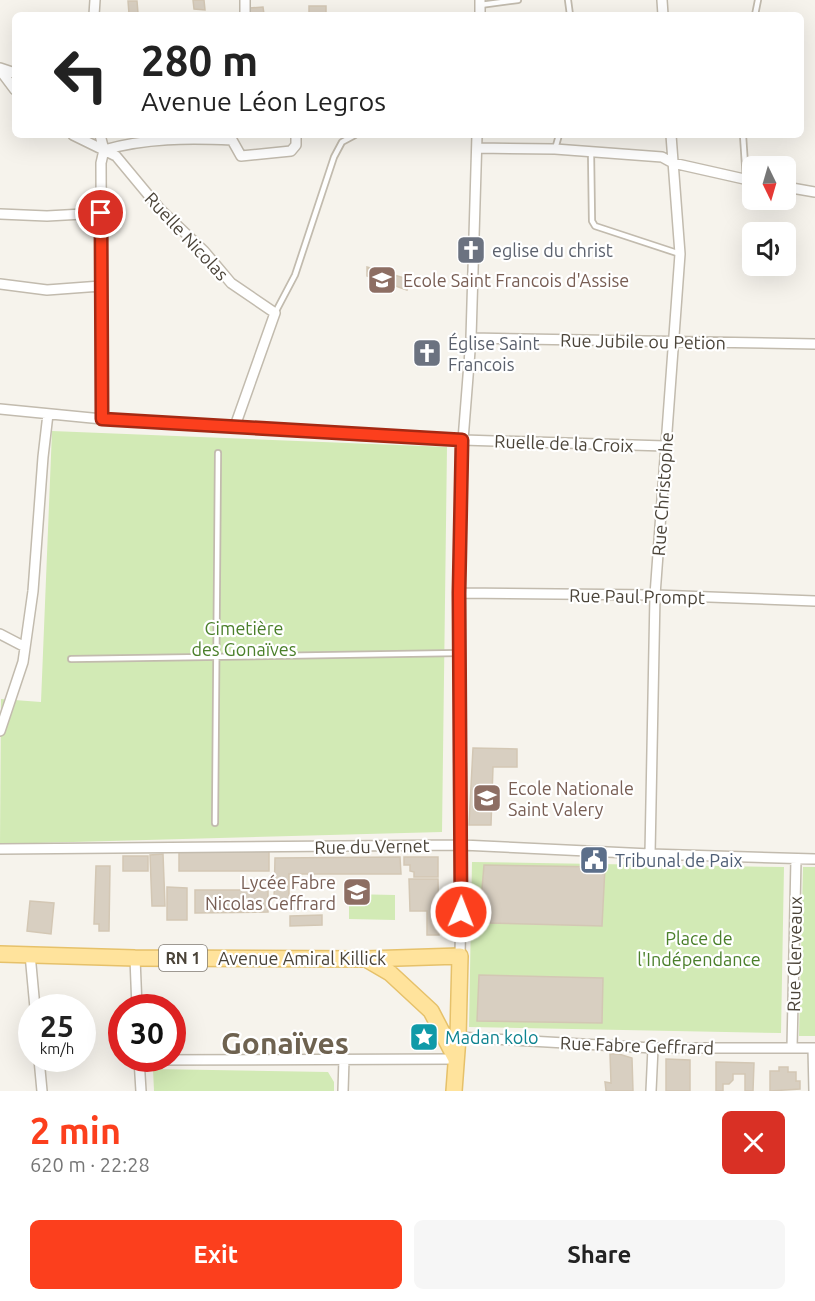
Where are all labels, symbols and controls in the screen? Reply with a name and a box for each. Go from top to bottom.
icon: left [42,36,120,114]
text: 280 m [141,37,258,84]
text: Avenue Léon Legros [141,86,386,116]
north arrow [742,156,796,210]
map controls [742,156,796,276]
pin [75,187,126,238]
street label: Ruelle Nicolas [141,188,233,284]
icon: arrive [84,196,117,229]
button: sound [742,222,796,276]
church icon: eglise du christ [455,234,487,266]
place label: eglise du christ [492,240,613,260]
school or university icon: Ecole Saint Francois d'Assise [366,264,398,296]
place label: Ecole Saint Francois d'Assise [403,270,629,290]
street label: Rue Jubile ou Petion [560,330,726,352]
place label: Église Saint Francois [448,332,540,374]
church icon: Église Saint Francois [411,337,443,369]
street label: Ruelle de la Croix [494,431,634,455]
street label: Rue Christophe [648,431,676,557]
street label: Rue Paul Prompt [569,585,705,607]
park label: Cimetière des Gonaïves [191,618,297,659]
place label: Ecole Nationale Saint Valery [508,778,634,819]
school or university icon: Ecole Nationale Saint Valery [471,782,503,814]
street label: Rue du Vernet [314,835,430,857]
public building icon: Tribunal de Paix [578,844,610,876]
place label: Tribunal de Paix [615,850,743,870]
place label: Lycée Fabre Nicolas Geffrard [205,872,336,913]
school or university icon: Lycée Fabre Nicolas Geffrard [341,876,373,908]
position arrow [429,880,493,944]
street label: Rue Clerveaux [783,896,805,1012]
park label: Place de l'Indépendance [637,928,761,969]
road number: RN 1 [159,945,207,971]
street label: Avenue Amiral Killick [218,948,386,968]
speed limit sign: 30 [108,994,186,1072]
text: 25 [40,1009,74,1043]
place icon: Madan kolo [408,1021,440,1053]
district label: Gonaïves [221,1026,349,1060]
place label: Madan kolo [445,1027,539,1047]
street label: Rue Fabre Geffrard [560,1032,714,1058]
text: km/h [40,1040,74,1057]
text: 2 min [30,1110,121,1151]
button: close [722,1111,785,1174]
text: 620 m · 22:28 [30,1153,150,1176]
button: Exit [30,1220,402,1289]
button: Share [414,1220,785,1289]

